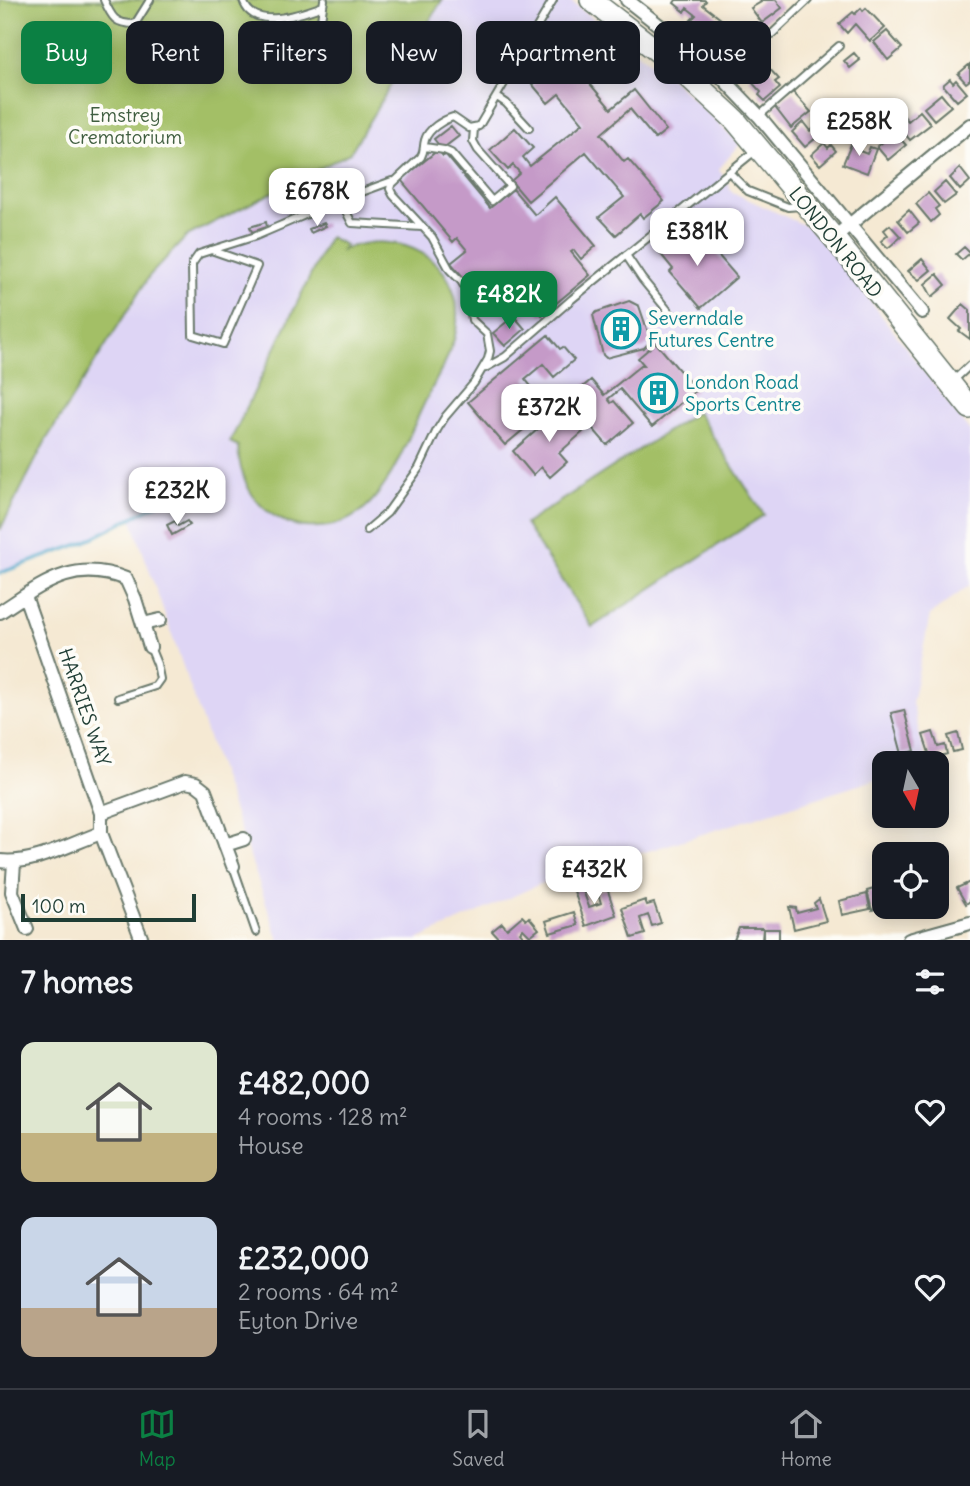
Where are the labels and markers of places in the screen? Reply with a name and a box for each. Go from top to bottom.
pin: £258K [810,99,908,158]
pin: £678K [268,168,366,228]
pin: £381K [648,208,746,268]
pin: £482K [460,272,558,331]
place label: Severndale Futures Centre [648,306,774,352]
building icon: Severndale Futures Centre [600,308,642,350]
place label: London Road Sports Centre [685,370,801,416]
building icon: London Road Sports Centre [637,372,679,414]
pin: £372K [500,384,598,444]
pin: £232K [128,468,226,527]
pin: £432K [545,846,643,906]

